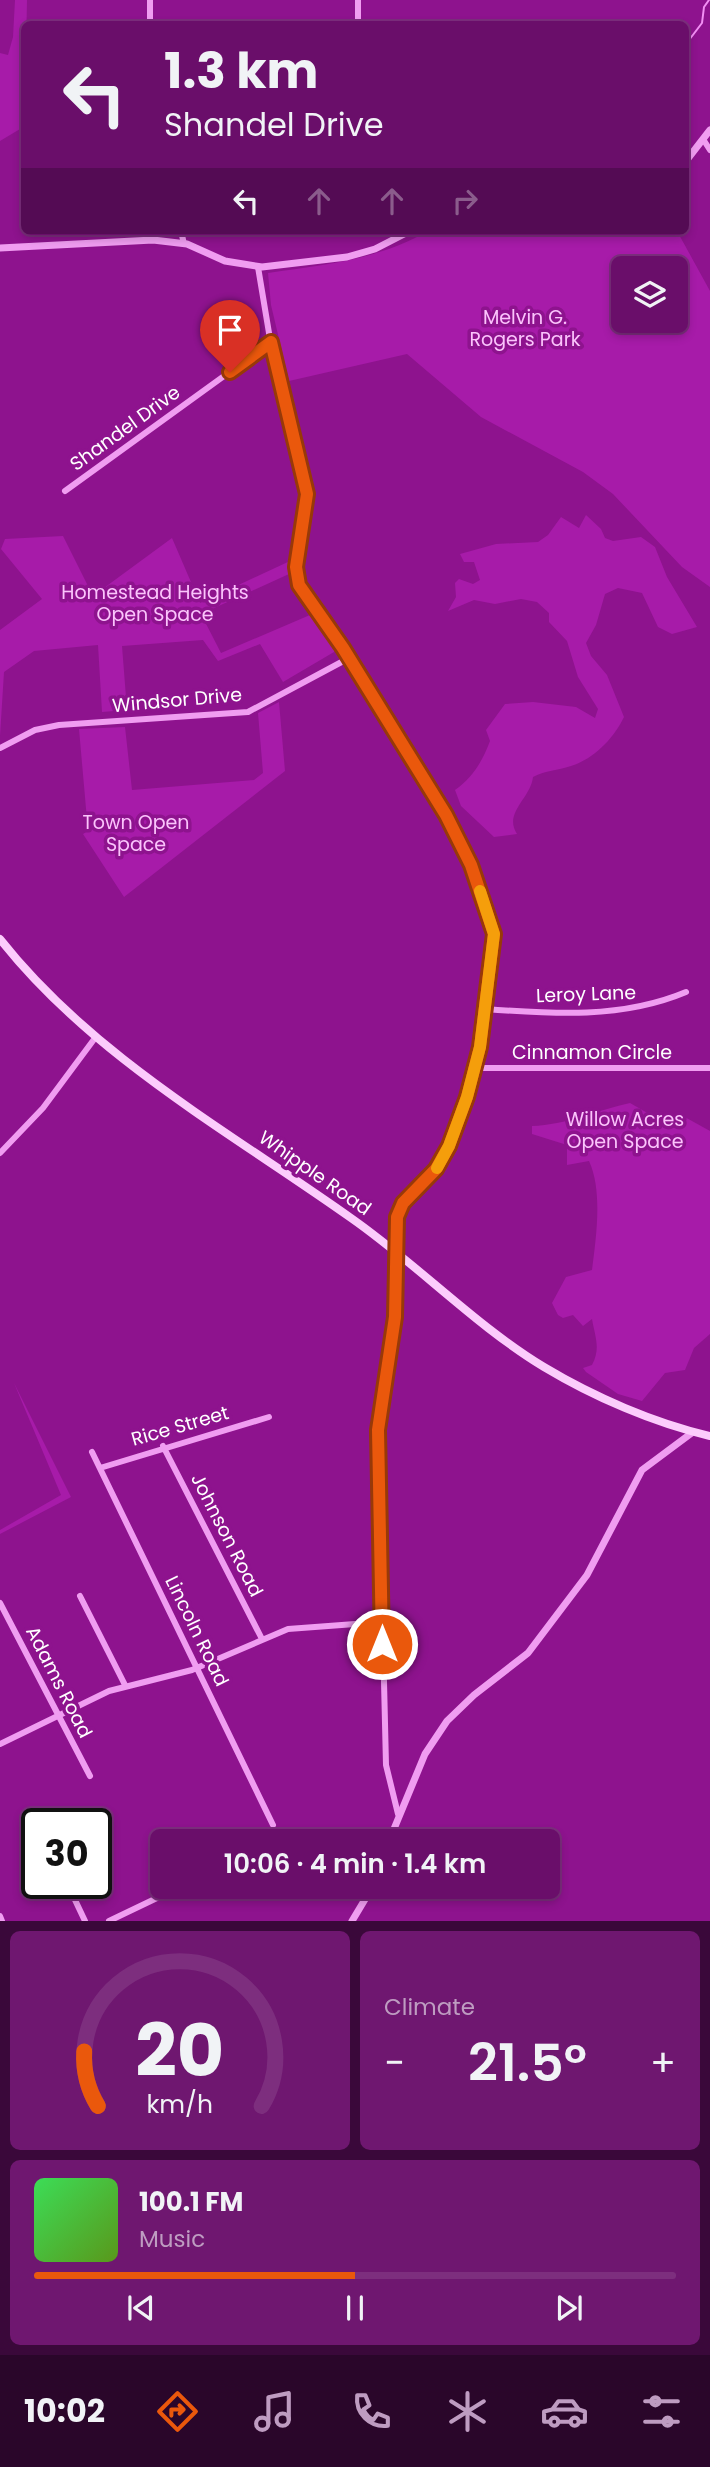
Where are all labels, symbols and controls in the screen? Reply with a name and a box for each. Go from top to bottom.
text: 1.3 km [164,37,318,105]
icon: left [49,49,140,140]
text: Shandel Drive [164,102,384,147]
icon: left [227,182,265,220]
icon: ahead [300,182,338,220]
icon: ahead [373,182,411,220]
icon: right [446,182,484,220]
map controls [611,256,688,333]
button: layers [611,256,688,333]
pin [200,300,260,372]
park label: Melvin G. Rogers Park [469,304,581,353]
icon: arrive [211,311,249,349]
street label: Shandel Drive [64,379,186,477]
park label: Homestead Heights Open Space [61,579,249,628]
street label: Windsor Drive [111,681,243,719]
park label: Town Open Space [83,809,189,858]
street label: Leroy Lane [536,979,636,1009]
street label: Cinnamon Circle [512,1039,672,1066]
park label: Willow Acres Open Space [566,1106,684,1155]
street label: Whipple Road [253,1124,377,1222]
street label: Rice Street [128,1399,232,1453]
street label: Johnson Road [184,1469,270,1601]
street label: Lincoln Road [159,1571,235,1691]
position arrow [345,1607,419,1681]
street label: Adams Road [19,1621,99,1743]
speed limit sign: 30 [21,1808,112,1899]
text: 10:06 · 4 min · 1.4 km [224,1846,486,1882]
text: Climate [384,1991,475,2023]
text: 20 [135,2001,225,2102]
text: 21.5° [468,2026,587,2099]
text: − [384,2036,405,2089]
text: + [650,2036,676,2089]
text: km/h [147,2087,213,2122]
text: 100.1 FM [139,2184,243,2220]
text: Music [139,2223,205,2255]
icon: previous [122,2289,160,2327]
icon: pause [336,2289,374,2327]
icon: next [550,2289,588,2327]
icon: directions [153,2387,202,2436]
icon: music [250,2387,299,2436]
icon: phone [347,2387,396,2436]
icon: climate [443,2387,492,2436]
icon: car [540,2387,589,2436]
icon: filters [637,2387,686,2436]
text: 10:02 [24,2388,105,2433]

